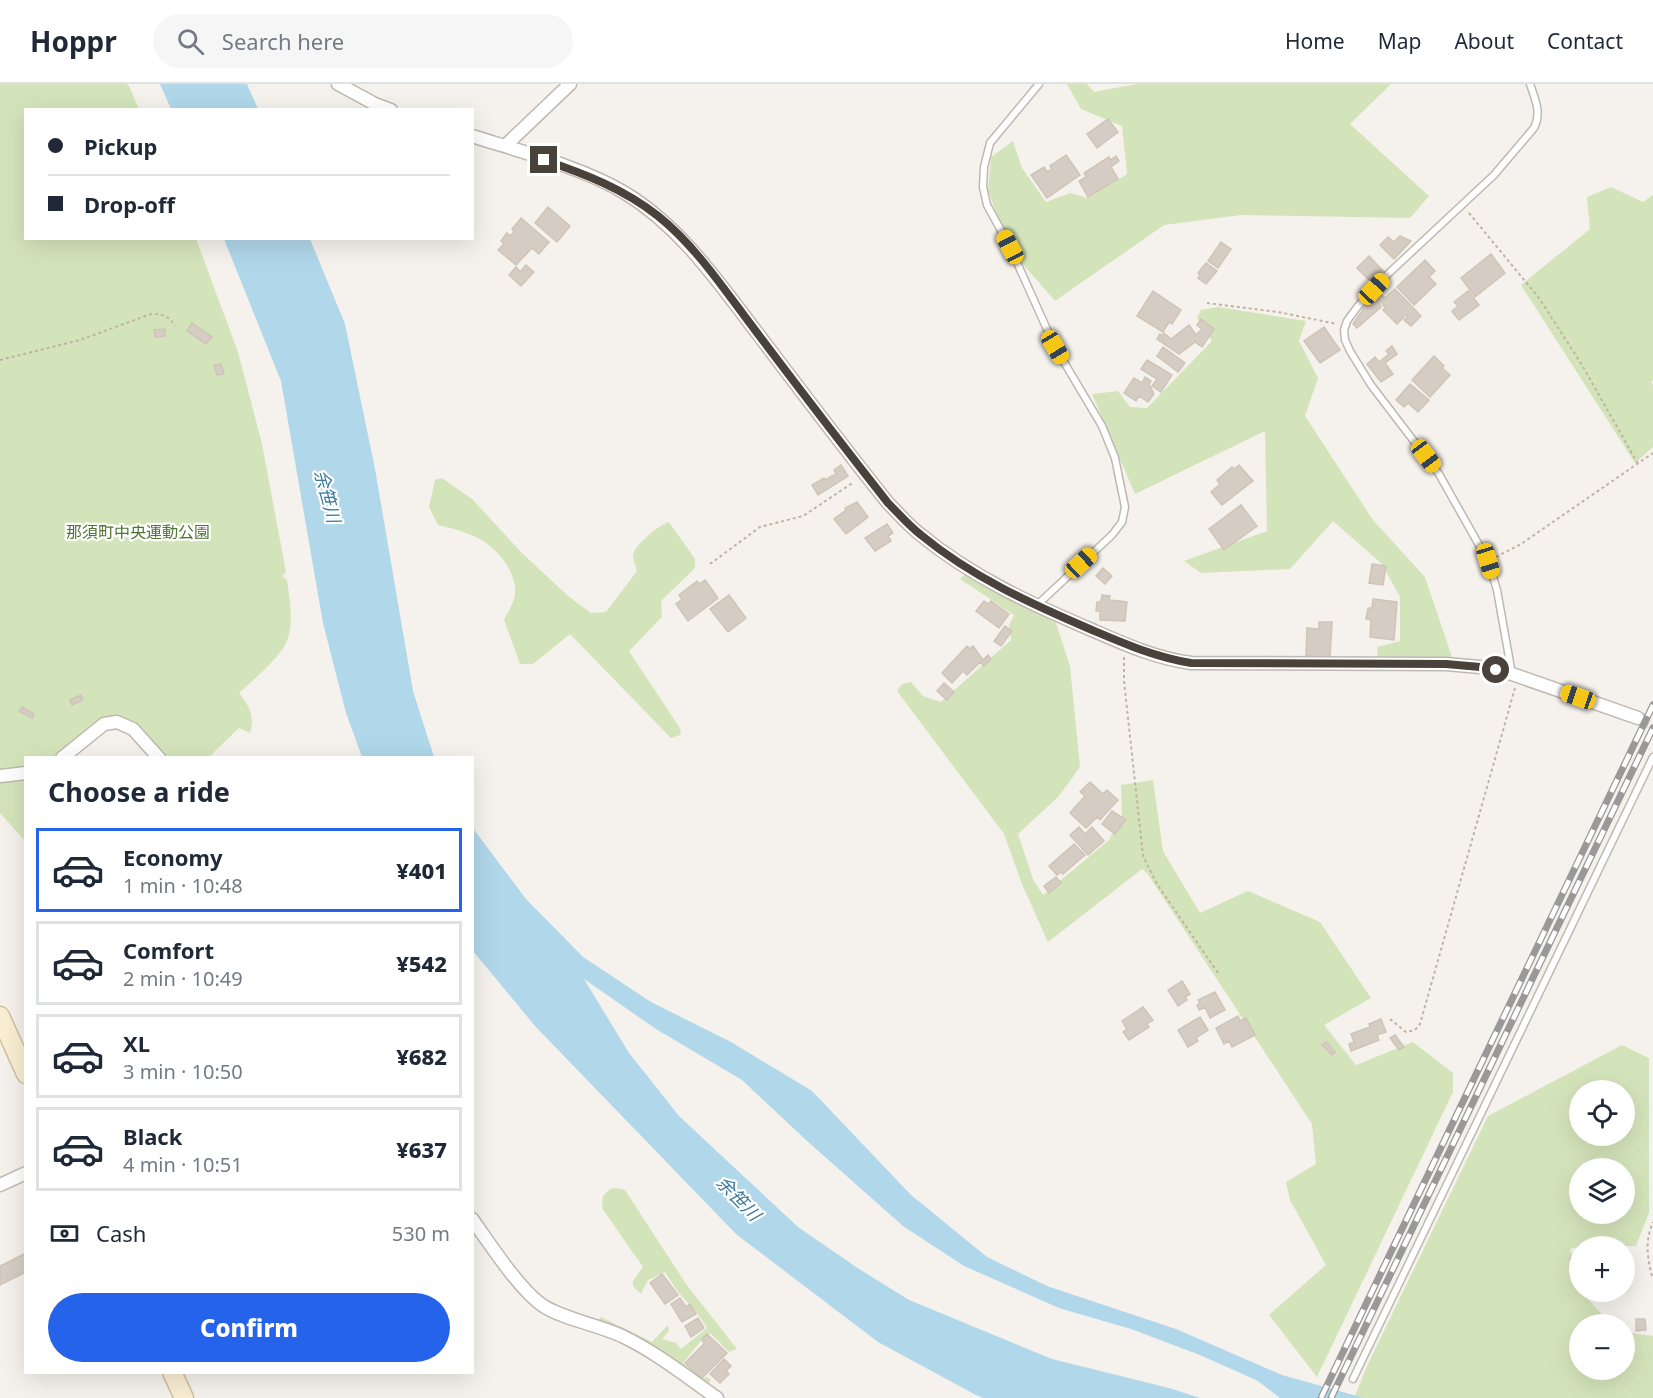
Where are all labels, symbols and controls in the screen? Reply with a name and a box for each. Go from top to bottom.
search box [153,14,573,68]
text: Hoppr [30,22,117,60]
icon: search [174,25,207,58]
text: Search here [222,26,344,56]
text: Home [1285,27,1345,55]
text: Map [1378,27,1421,55]
text: About [1454,27,1514,55]
text: Contact [1547,27,1623,55]
text: Pickup [84,131,157,161]
route end [530,146,557,173]
text: Drop-off [84,189,175,219]
car [994,227,1026,267]
car [1355,270,1393,308]
car [1038,327,1072,367]
car [1408,436,1444,476]
water label: 余笹川 [309,467,347,527]
park label: 那須町中央運動公園 [66,521,210,543]
car [1474,541,1502,581]
car [1062,544,1100,582]
route start [1482,656,1509,683]
car [1558,683,1598,711]
text: Choose a ride [48,773,230,810]
text: Economy [123,842,222,872]
icon: car [51,843,105,897]
text: ¥401 [396,855,447,885]
text: 1 min · 10:48 [123,872,243,899]
text: Comfort [123,935,214,965]
icon: car [51,936,105,990]
text: ¥542 [396,948,447,978]
text: 2 min · 10:49 [123,965,243,992]
text: XL [123,1028,150,1058]
icon: car [51,1029,105,1083]
text: ¥682 [396,1041,447,1071]
text: 3 min · 10:50 [123,1058,243,1085]
map controls [1569,1080,1635,1380]
button: locate [1569,1080,1635,1146]
text: Black [123,1121,182,1151]
icon: car [51,1122,105,1176]
text: ¥637 [396,1134,447,1164]
text: 4 min · 10:51 [123,1151,243,1178]
button: layers [1569,1158,1635,1224]
water label: 余笹川 [712,1170,768,1227]
icon: cash [48,1217,81,1250]
text: Cash [96,1218,146,1248]
text: 530 m [392,1220,450,1247]
button: + [1569,1236,1635,1302]
button: Confirm [48,1293,450,1362]
button: − [1569,1314,1635,1380]

